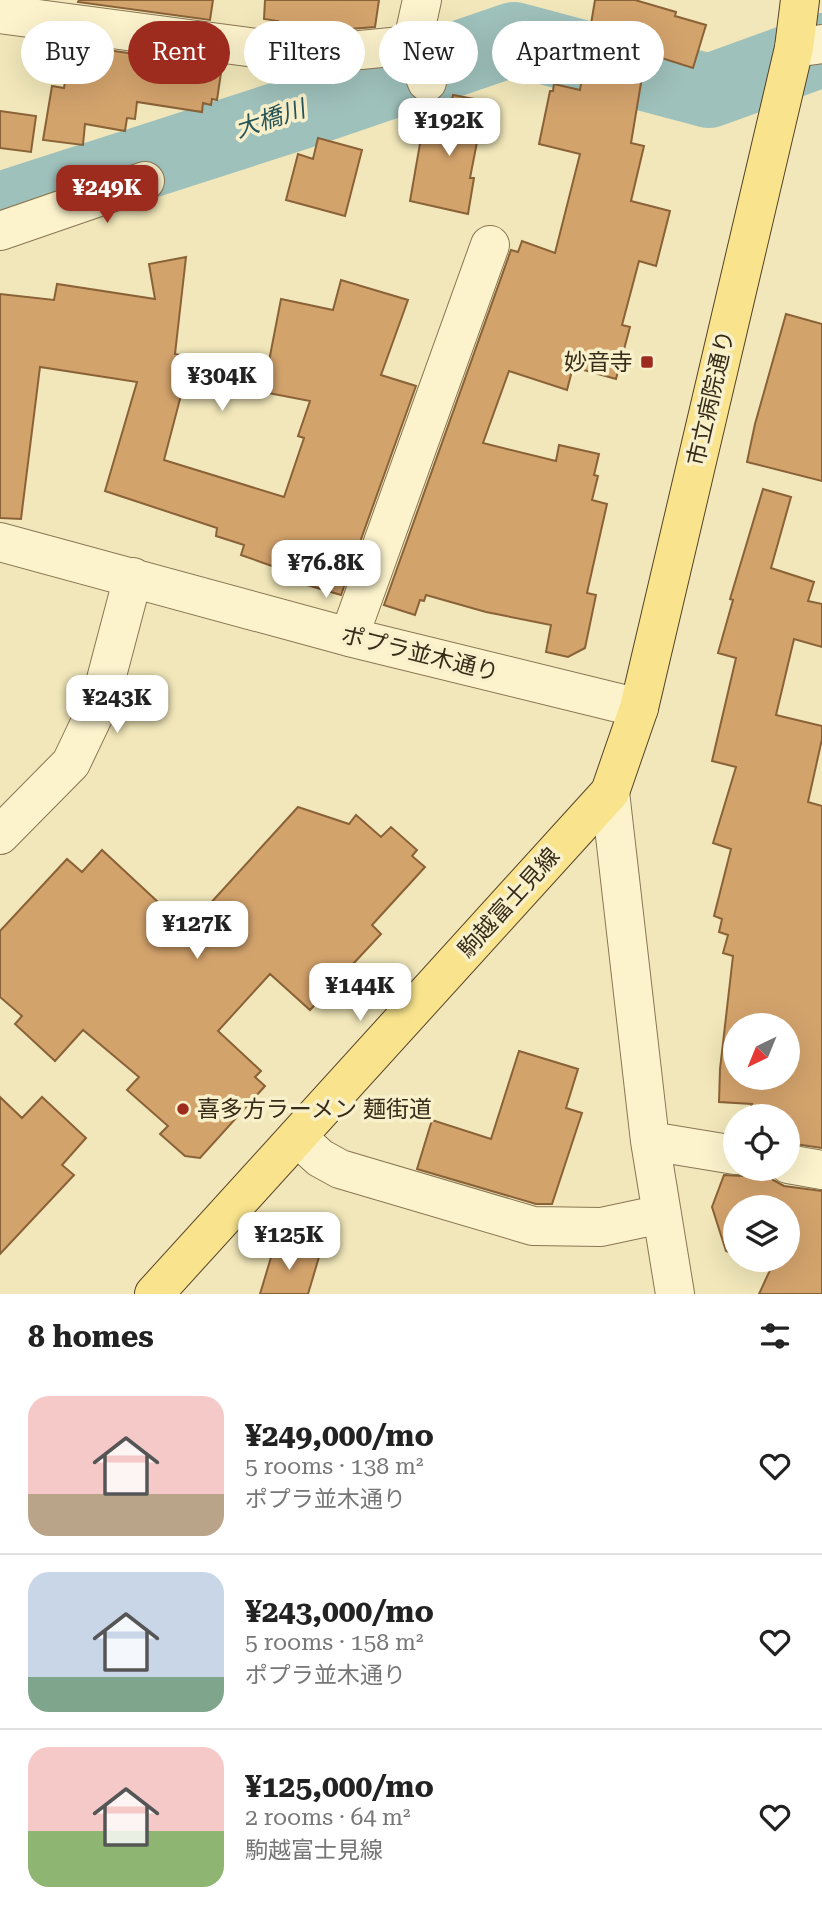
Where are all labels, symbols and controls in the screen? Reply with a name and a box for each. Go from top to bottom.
chip: Buy [21,21,114,84]
chip: Rent [128,21,230,84]
chip: Filters [244,21,365,84]
chip: New [379,21,478,84]
chip: Apartment [492,21,664,84]
water label: 大橋川 [231,94,311,143]
pin: ¥192K [400,99,498,158]
text: ¥192K [414,107,484,134]
pin: ¥249K [58,166,156,225]
text: ¥249K [72,174,142,201]
street label: 市立病院通り [682,328,740,468]
place label: 妙音寺 [564,349,633,376]
pin: ¥304K [173,354,271,413]
marker: 妙音寺 [639,354,655,370]
text: ¥304K [187,362,257,389]
pin: ¥76.8K [269,540,383,600]
text: ¥76.8K [288,549,364,576]
street label: ポプラ並木通り [339,621,501,687]
pin: ¥243K [68,676,166,735]
text: ¥243K [82,684,152,711]
street label: 駒越富士見線 [453,843,565,963]
pin: ¥127K [148,902,246,961]
text: ¥127K [162,910,232,937]
pin: ¥144K [311,964,409,1023]
text: ¥144K [325,972,395,999]
north arrow [723,1013,800,1090]
map controls [723,1013,800,1272]
place label: 喜多方ラーメン 麺街道 [197,1096,432,1123]
marker: 喜多方ラーメン 麺街道 [175,1101,191,1117]
button: locate [723,1104,800,1181]
button: layers [723,1195,800,1272]
pin: ¥125K [240,1212,338,1272]
text: ¥125K [254,1221,324,1248]
icon: filters [756,1317,794,1355]
text: 8 homes [28,1319,154,1354]
text: ¥249,000/mo [245,1418,434,1453]
icon: home [84,1424,168,1508]
icon: heart [756,1447,794,1485]
text: 5 rooms · 138 m² [245,1453,423,1480]
text: ポプラ並木通り [245,1486,406,1513]
text: ¥243,000/mo [245,1594,434,1629]
icon: home [84,1600,168,1684]
icon: heart [756,1623,794,1661]
text: 5 rooms · 158 m² [245,1629,423,1656]
text: ポプラ並木通り [245,1662,406,1689]
text: ¥125,000/mo [245,1769,434,1804]
icon: home [84,1775,168,1859]
icon: heart [756,1798,794,1836]
text: 2 rooms · 64 m² [245,1804,411,1831]
text: 駒越富士見線 [245,1837,383,1864]

